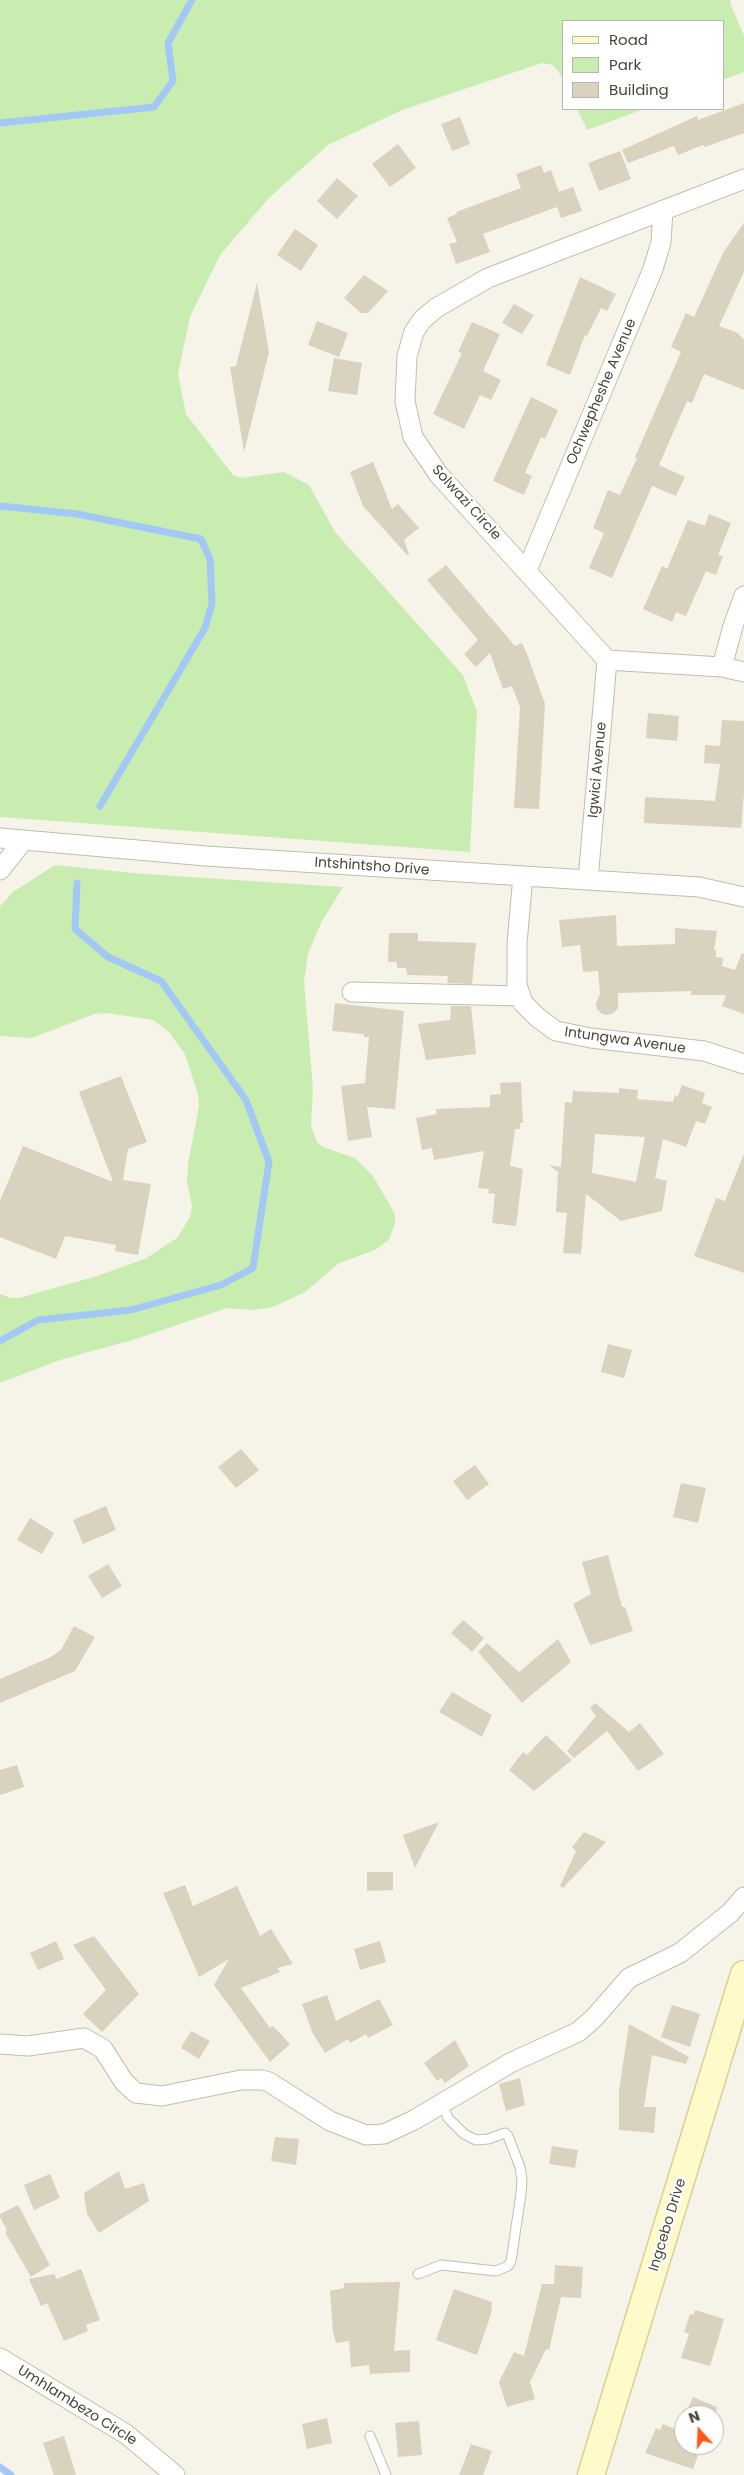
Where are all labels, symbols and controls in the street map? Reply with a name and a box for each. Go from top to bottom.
legend [562,20,724,110]
text: Road [609,29,648,50]
text: Park [609,54,641,75]
text: Building [609,79,669,100]
street label: Ochwepheshe Avenue [564,316,640,468]
street label: Solwazi Circle [428,462,504,544]
street label: Igwici Avenue [585,721,611,819]
street label: Intshintsho Drive [314,855,430,879]
street label: Intungwa Avenue [563,1024,687,1058]
street label: Ingcebo Drive [646,2176,690,2274]
street label: Umhlambezo Circle [14,2362,140,2450]
north arrow [674,2405,724,2455]
text: N [686,2406,703,2428]

